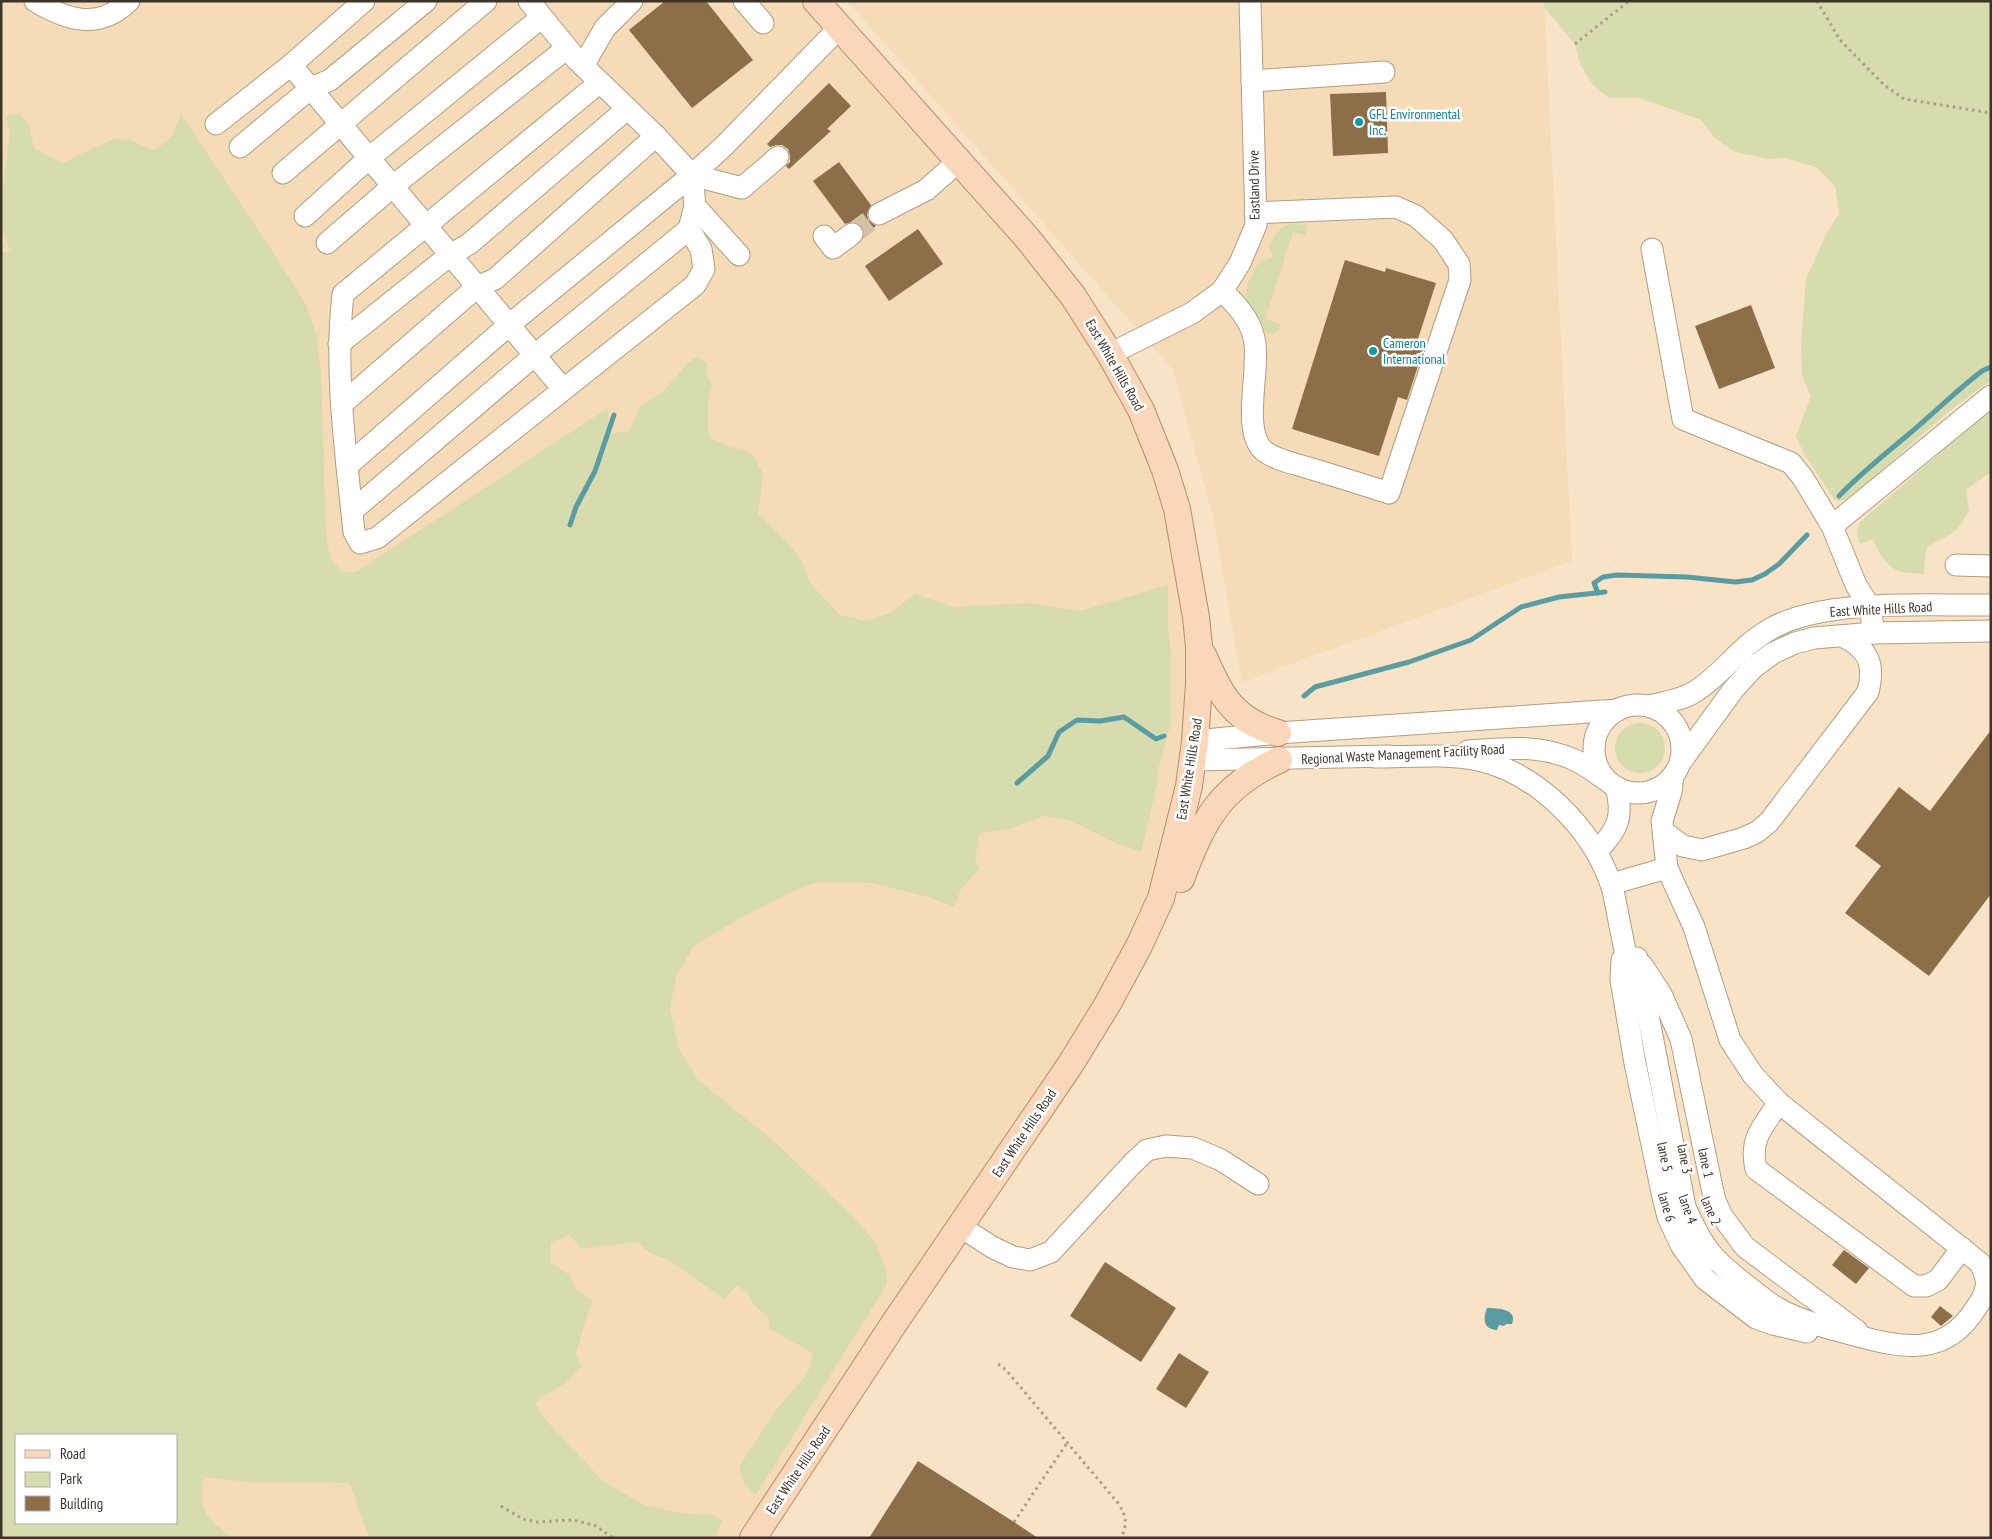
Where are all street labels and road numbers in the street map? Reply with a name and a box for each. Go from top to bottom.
street label: Eastland Drive [1244,150,1264,220]
street label: East White Hills Road [1082,316,1148,414]
street label: East White Hills Road [1829,597,1933,621]
street label: East White Hills Road [1172,717,1206,821]
street label: Regional Waste Management Facility Road [1301,740,1505,768]
street label: East White Hills Road [988,1085,1060,1181]
street label: lane 5 [1653,1140,1677,1174]
street label: lane 3 [1673,1143,1697,1175]
street label: lane 1 [1694,1146,1718,1180]
street label: lane 6 [1654,1190,1680,1224]
street label: lane 4 [1674,1192,1702,1227]
street label: lane 2 [1697,1194,1725,1228]
street label: East White Hills Road [762,1422,834,1518]

